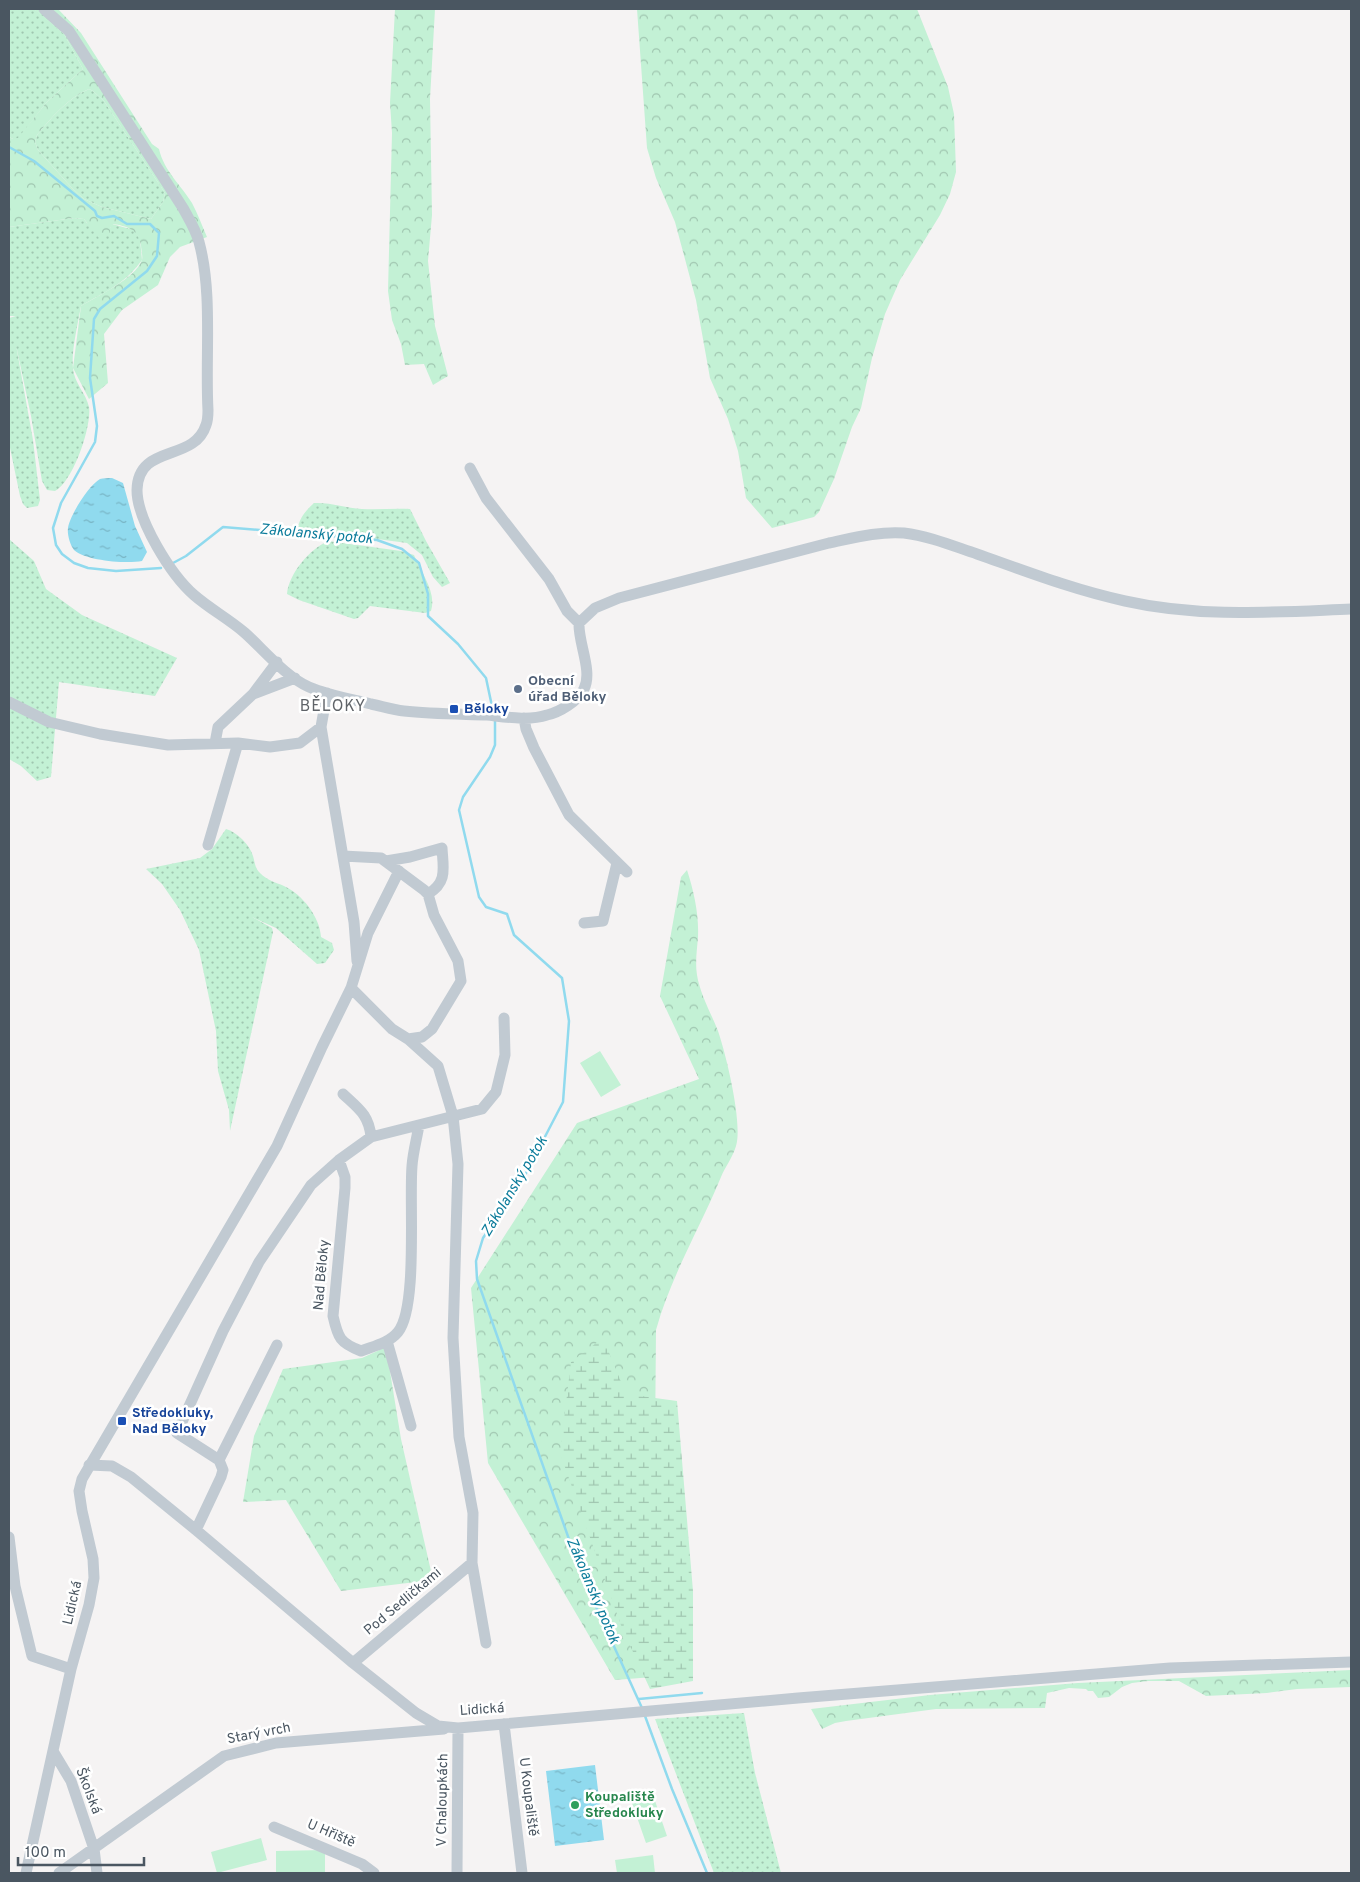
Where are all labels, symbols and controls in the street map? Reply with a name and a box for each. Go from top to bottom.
water label: Zákolanský potok [258,521,374,549]
place label: Obecní úřad Běloky [528,673,607,706]
marker: Obecní úřad Běloky [512,683,524,695]
district label: BĚLOKY [300,695,366,717]
place label: Běloky [464,701,509,718]
marker: Běloky [448,703,460,715]
water label: Zákolanský potok [478,1133,553,1241]
street label: Nad Běloky [310,1239,334,1311]
place label: Středokluky, Nad Běloky [132,1405,213,1438]
marker: Středokluky, Nad Běloky [116,1415,128,1427]
water label: Zákolanský potok [561,1535,623,1647]
street label: Pod Sedličkami [361,1565,445,1639]
street label: Lidická [60,1579,86,1627]
street label: Lidická [459,1700,505,1720]
street label: Starý vrch [226,1720,292,1748]
street label: V Chaloupkách [434,1753,452,1847]
street label: U Koupaliště [515,1757,541,1837]
street label: Školská [71,1765,106,1817]
place label: Koupaliště Středokluky [585,1789,664,1822]
marker: Koupaliště Středokluky [569,1799,581,1811]
street label: U Hřiště [304,1816,358,1852]
scale bar [18,1834,144,1866]
text: 100 m [25,1844,66,1863]

